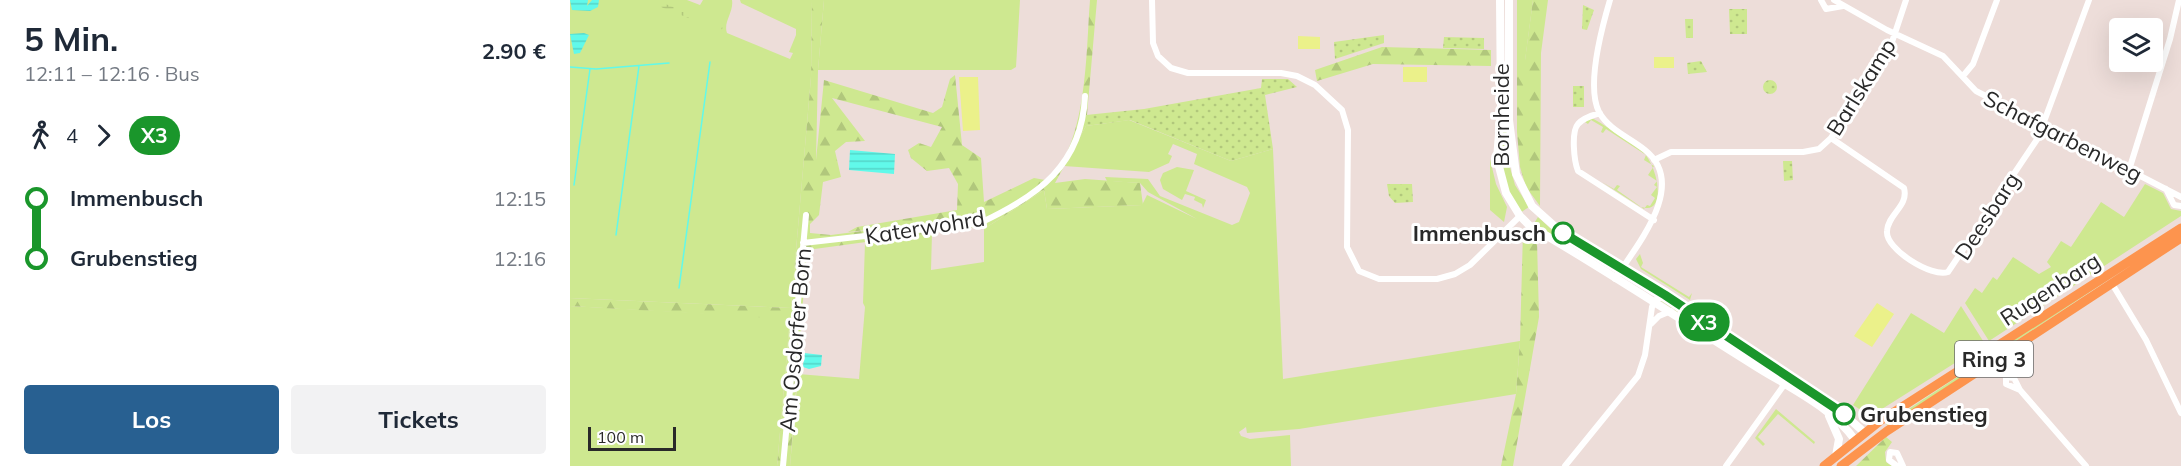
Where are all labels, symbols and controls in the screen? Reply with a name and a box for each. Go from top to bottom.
text: 5 Min. [24,18,118,59]
map controls [2109,18,2163,72]
button: layers [2109,18,2163,72]
street label: Barlskamp [1820,33,1902,141]
text: 2.90 € [482,37,546,65]
text: 12:11 – 12:16 · Bus [24,61,200,86]
street label: Bornheide [1487,63,1515,167]
street label: Schafgarbenweg [1979,84,2147,188]
icon: walk [24,119,57,152]
icon: forward [87,119,120,152]
text: X3 [141,122,168,148]
text: 4 [66,123,78,148]
street label: Deesbarg [1948,167,2026,265]
text: Immenbusch [70,184,203,212]
text: 12:15 [493,186,546,211]
street label: Katerwohrd [863,204,987,250]
place label: Immenbusch [1413,219,1546,247]
marker: Immenbusch [1552,222,1574,244]
text: Grubenstieg [70,244,198,272]
text: 12:16 [493,246,546,271]
street label: Rugenbarg [1995,246,2105,332]
street label: Am Osdorfer Born [773,247,817,433]
line badge: X3 [1677,302,1731,342]
text: X3 [1691,309,1717,335]
road number: Ring 3 [1955,341,2033,377]
button: Los [24,385,279,454]
button: Tickets [291,385,546,454]
place label: Grubenstieg [1860,400,1988,428]
marker: Grubenstieg [1833,403,1855,425]
scale bar [588,424,676,452]
text: 100 m [597,427,644,447]

